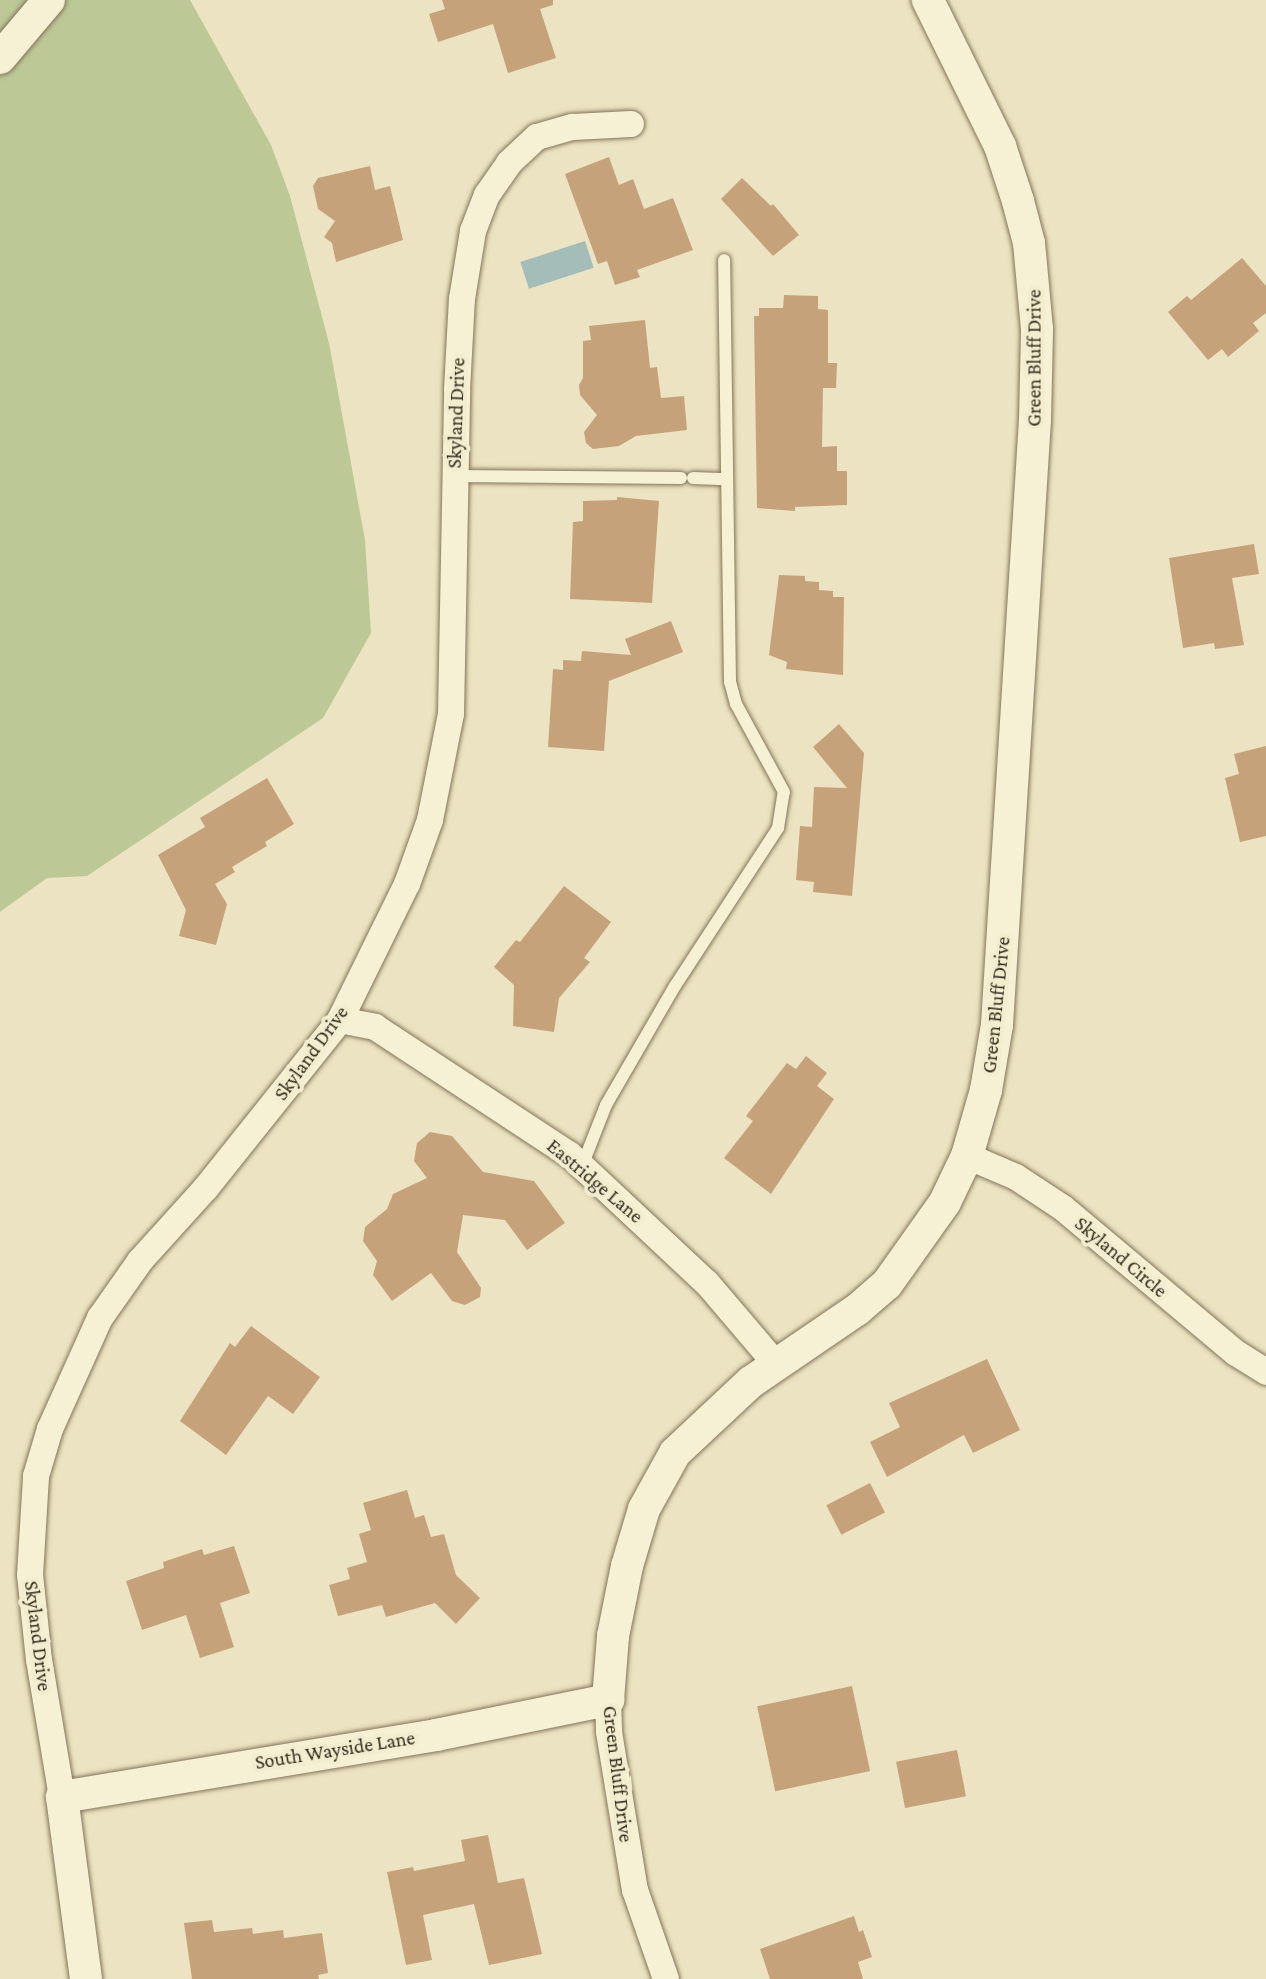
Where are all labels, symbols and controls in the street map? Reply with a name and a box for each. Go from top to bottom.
street label: Green Bluff Drive [1022,289,1046,427]
street label: Skyland Drive [442,357,470,469]
street label: Green Bluff Drive [977,935,1015,1075]
street label: Skyland Drive [269,1001,353,1105]
street label: Eastridge Lane [542,1134,648,1228]
street label: Skyland Circle [1070,1211,1172,1303]
street label: Skyland Drive [19,1580,57,1692]
street label: Green Bluff Drive [598,1704,638,1844]
street label: South Wayside Lane [253,1726,417,1774]

